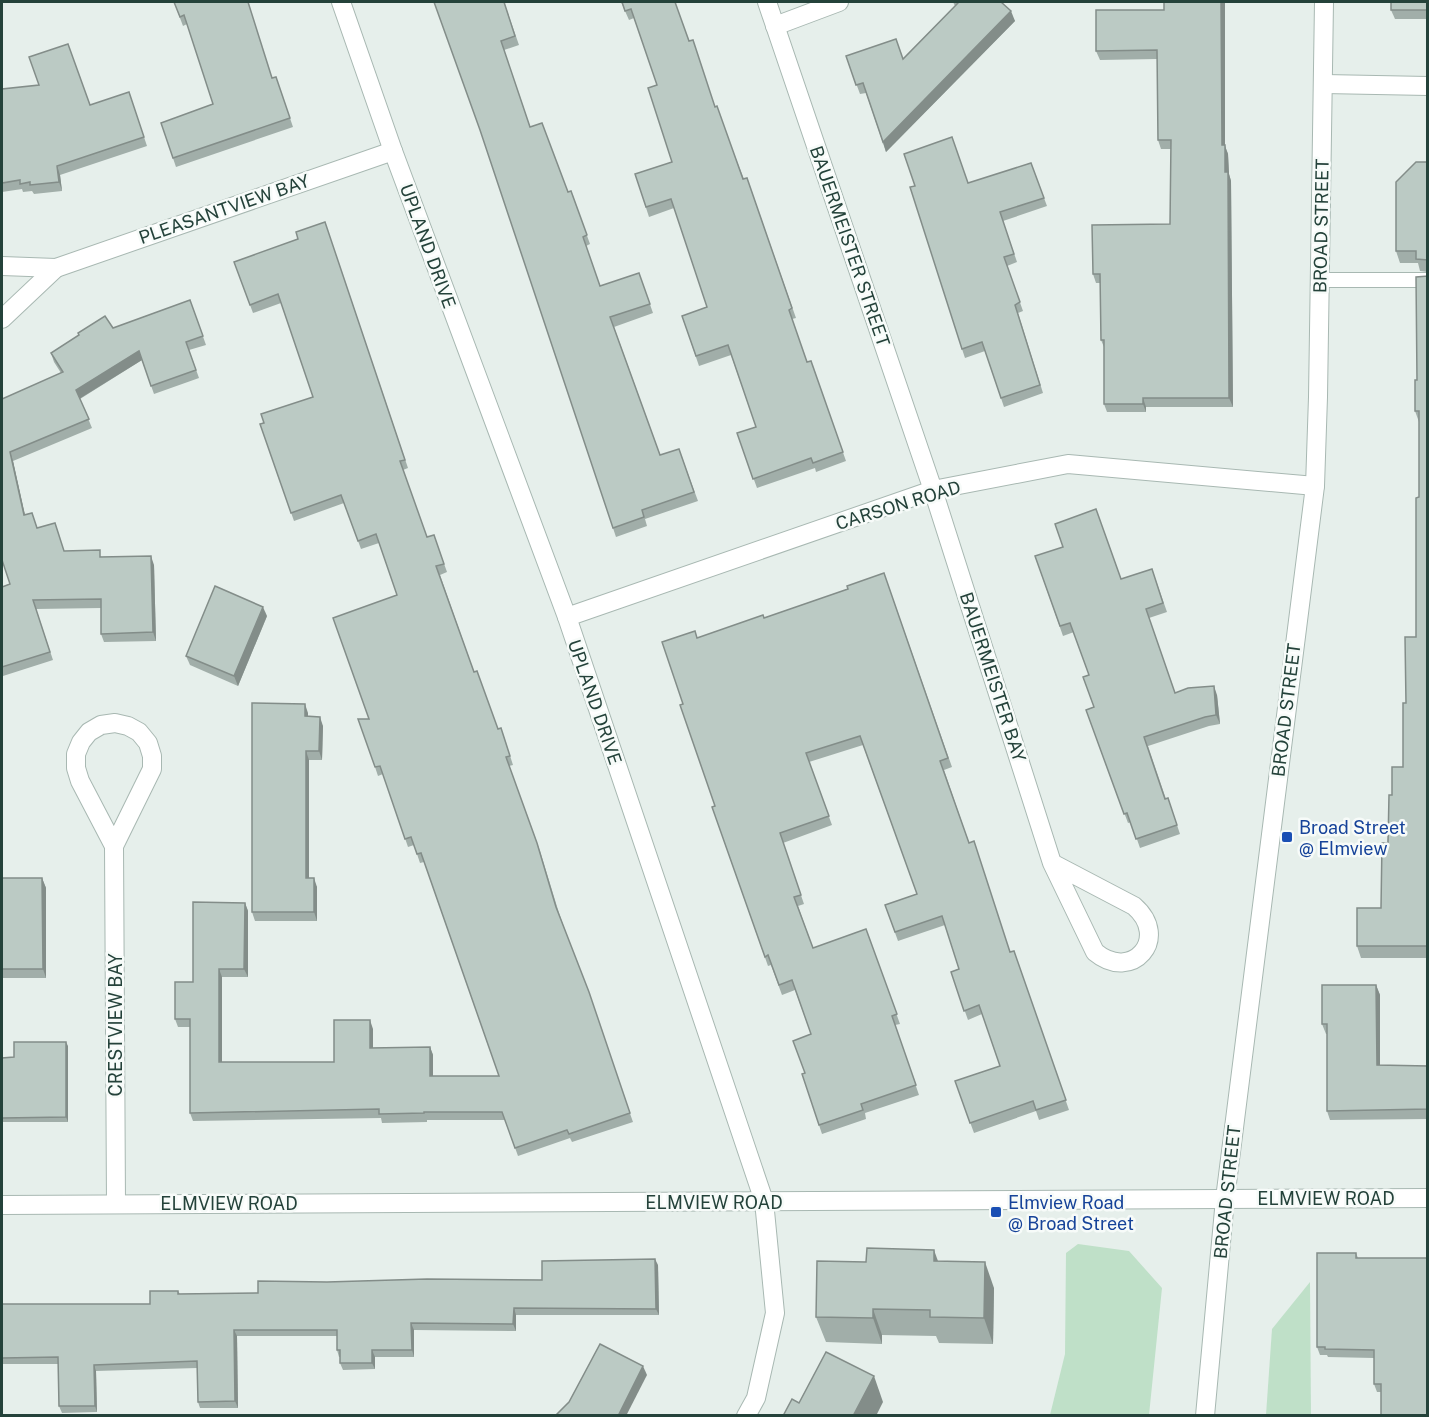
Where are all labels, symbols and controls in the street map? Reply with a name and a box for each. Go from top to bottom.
street label: BAUERMEISTER STREET [806,143,894,349]
street label: BROAD STREET [1309,158,1333,293]
street label: PLEASANTVIEW BAY [136,170,312,248]
street label: UPLAND DRIVE [396,181,460,311]
street label: CARSON ROAD [833,476,963,534]
street label: BAUERMEISTER BAY [956,590,1030,765]
street label: UPLAND DRIVE [564,637,626,767]
street label: BROAD STREET [1267,642,1305,778]
place label: Broad Street @ Elmview [1299,817,1406,859]
marker: Broad Street @ Elmview [1280,830,1294,844]
street label: CRESTVIEW BAY [105,953,126,1097]
street label: BROAD STREET [1210,1124,1245,1260]
street label: ELMVIEW ROAD [1257,1188,1395,1209]
street label: ELMVIEW ROAD [645,1192,783,1213]
place label: Elmview Road @ Broad Street [1008,1192,1134,1234]
street label: ELMVIEW ROAD [160,1193,298,1214]
marker: Elmview Road @ Broad Street [989,1205,1003,1219]

